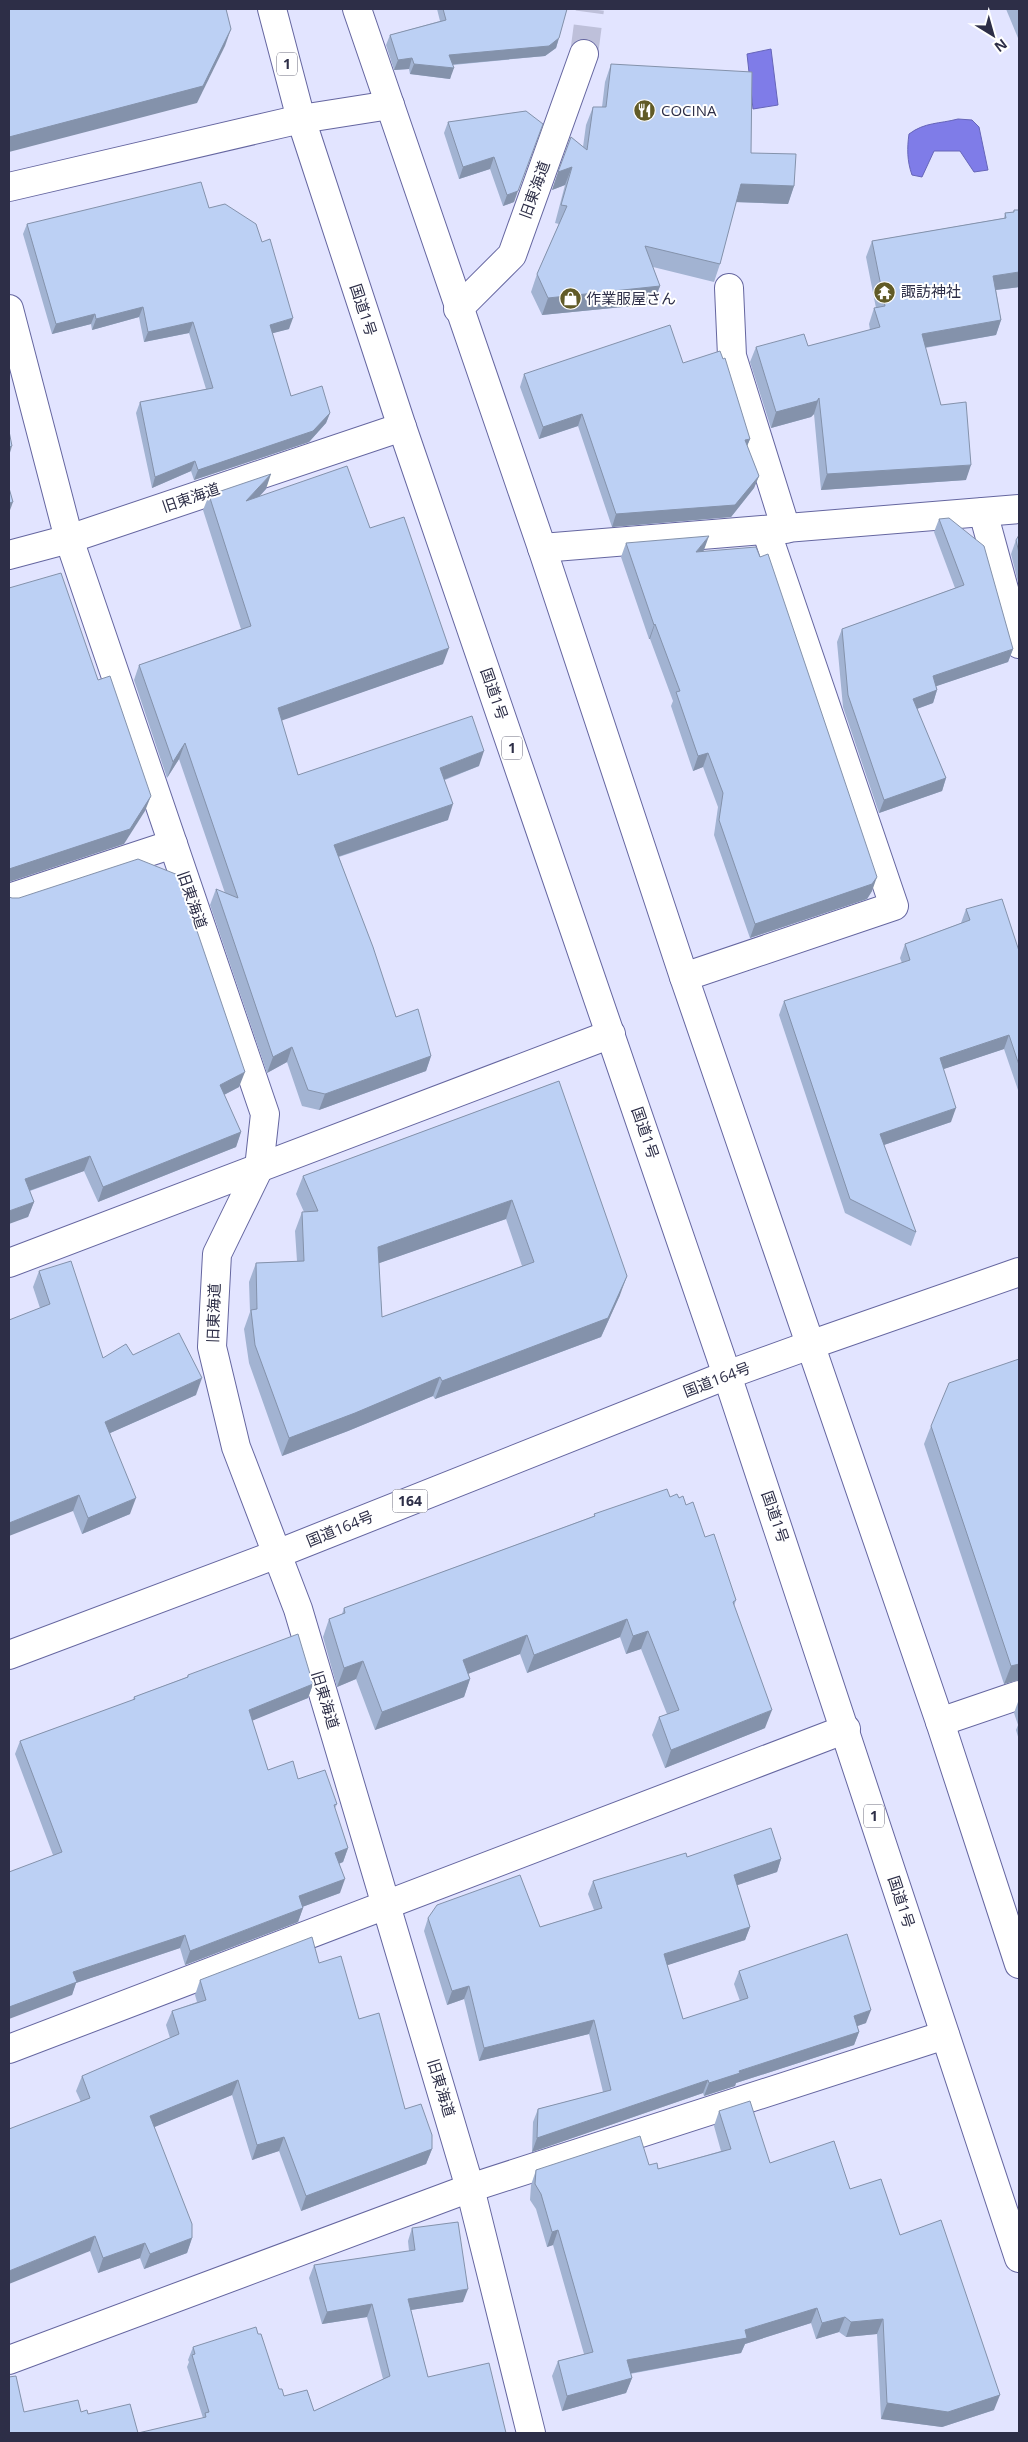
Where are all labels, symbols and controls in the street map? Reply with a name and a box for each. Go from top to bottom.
north arrow [968,10,1018,60]
text: N [991,35,1011,57]
road number: 1 [277,52,297,76]
restaurant icon: COCINA [633,99,657,123]
place label: COCINA [661,100,717,120]
street label: 旧東海道 [514,158,554,221]
temple icon: 諏訪神社 [873,280,897,304]
street label: 国道1号 [346,281,382,338]
place label: 諏訪神社 [901,281,961,301]
shop icon: 作業服屋さん [558,287,582,311]
place label: 作業服屋さん [586,288,676,308]
street label: 旧東海道 [159,478,222,516]
street label: 国道1号 [477,665,513,722]
road number: 1 [502,736,522,760]
street label: 旧東海道 [174,868,212,931]
street label: 国道1号 [628,1104,664,1161]
street label: 旧東海道 [202,1283,224,1343]
street label: 国道164号 [680,1357,753,1401]
street label: 国道1号 [758,1488,794,1545]
road number: 164 [392,1490,428,1512]
street label: 国道164号 [303,1506,376,1551]
street label: 旧東海道 [308,1668,344,1731]
road number: 1 [864,1804,884,1828]
street label: 国道1号 [884,1873,920,1930]
street label: 旧東海道 [424,2056,460,2119]

